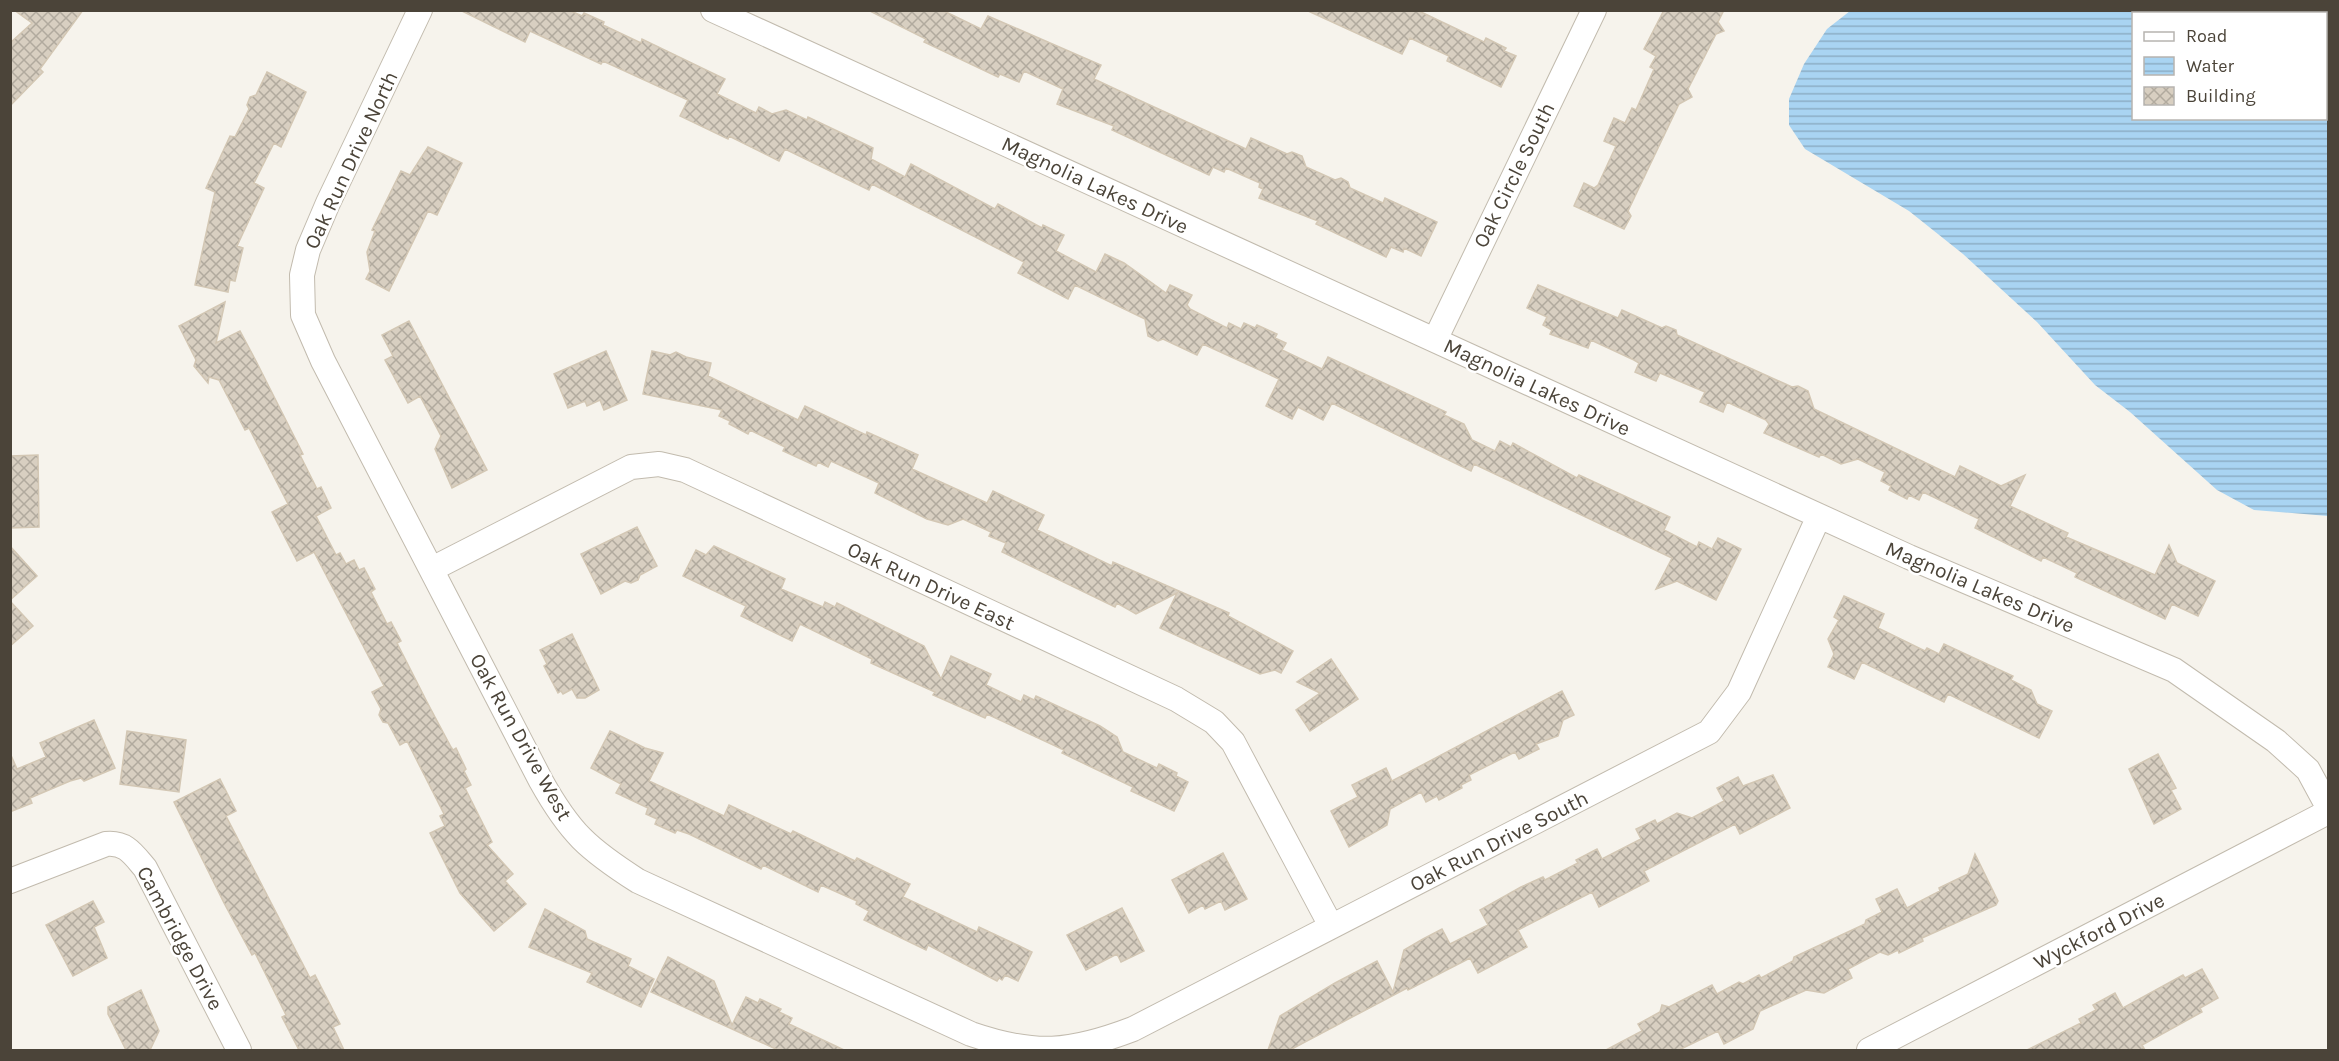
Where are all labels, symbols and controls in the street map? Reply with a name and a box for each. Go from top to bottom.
legend [2132,12,2327,120]
text: Road [2186,25,2227,47]
text: Water [2186,55,2234,77]
street label: Oak Run Drive North [299,67,403,253]
text: Building [2186,85,2256,107]
street label: Oak Circle South [1468,98,1560,252]
street label: Magnolia Lakes Drive [998,131,1192,239]
street label: Magnolia Lakes Drive [1440,333,1634,441]
street label: Magnolia Lakes Drive [1882,536,2078,638]
street label: Oak Run Drive East [844,537,1018,635]
street label: Oak Run Drive West [465,649,577,825]
street label: Oak Run Drive South [1406,786,1592,896]
street label: Cambridge Drive [132,862,228,1014]
street label: Wyckford Drive [2030,888,2168,974]

